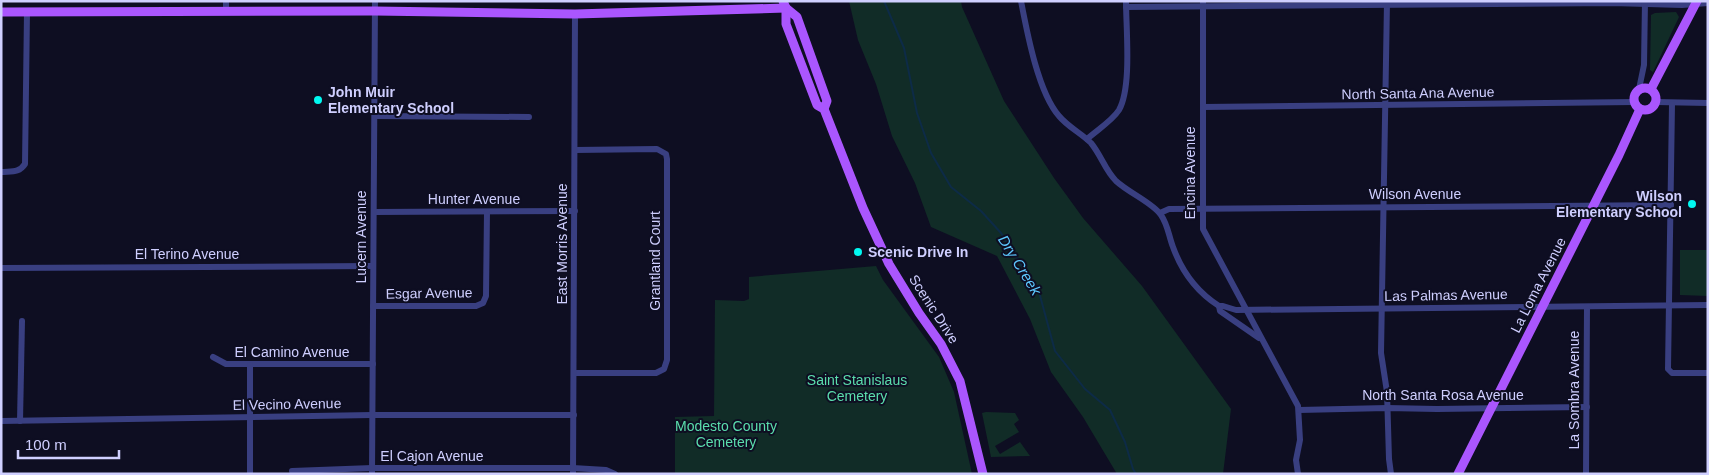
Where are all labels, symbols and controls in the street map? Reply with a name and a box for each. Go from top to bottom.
place label: John Muir Elementary School [328,84,454,116]
street label: North Santa Ana Avenue [1341,84,1495,102]
marker: John Muir Elementary School [312,94,324,106]
street label: Encina Avenue [1182,126,1198,220]
street label: East Morris Avenue [554,183,570,305]
street label: Wilson Avenue [1369,186,1461,202]
place label: Wilson Elementary School [1556,188,1682,220]
street label: Lucern Avenue [353,190,369,284]
street label: Hunter Avenue [428,191,520,207]
marker: Wilson Elementary School [1686,198,1698,210]
street label: Grantland Court [647,211,663,311]
water label: Dry Creek [995,232,1046,299]
street label: La Loma Avenue [1507,234,1569,335]
place label: Scenic Drive In [868,244,968,260]
street label: El Terino Avenue [135,246,239,262]
marker: Scenic Drive In [852,246,864,258]
street label: Scenic Drive [906,272,962,346]
street label: Esgar Avenue [385,284,473,302]
street label: Las Palmas Avenue [1384,286,1508,304]
street label: La Sombra Avenue [1566,330,1582,449]
street label: El Camino Avenue [235,344,350,360]
park label: Saint Stanislaus Cemetery [807,372,907,404]
street label: North Santa Rosa Avenue [1362,387,1524,403]
street label: El Vecino Avenue [233,395,342,413]
park label: Modesto County Cemetery [675,418,777,450]
scale bar [18,428,119,460]
text: 100 m [25,436,67,453]
street label: El Cajon Avenue [380,448,484,464]

